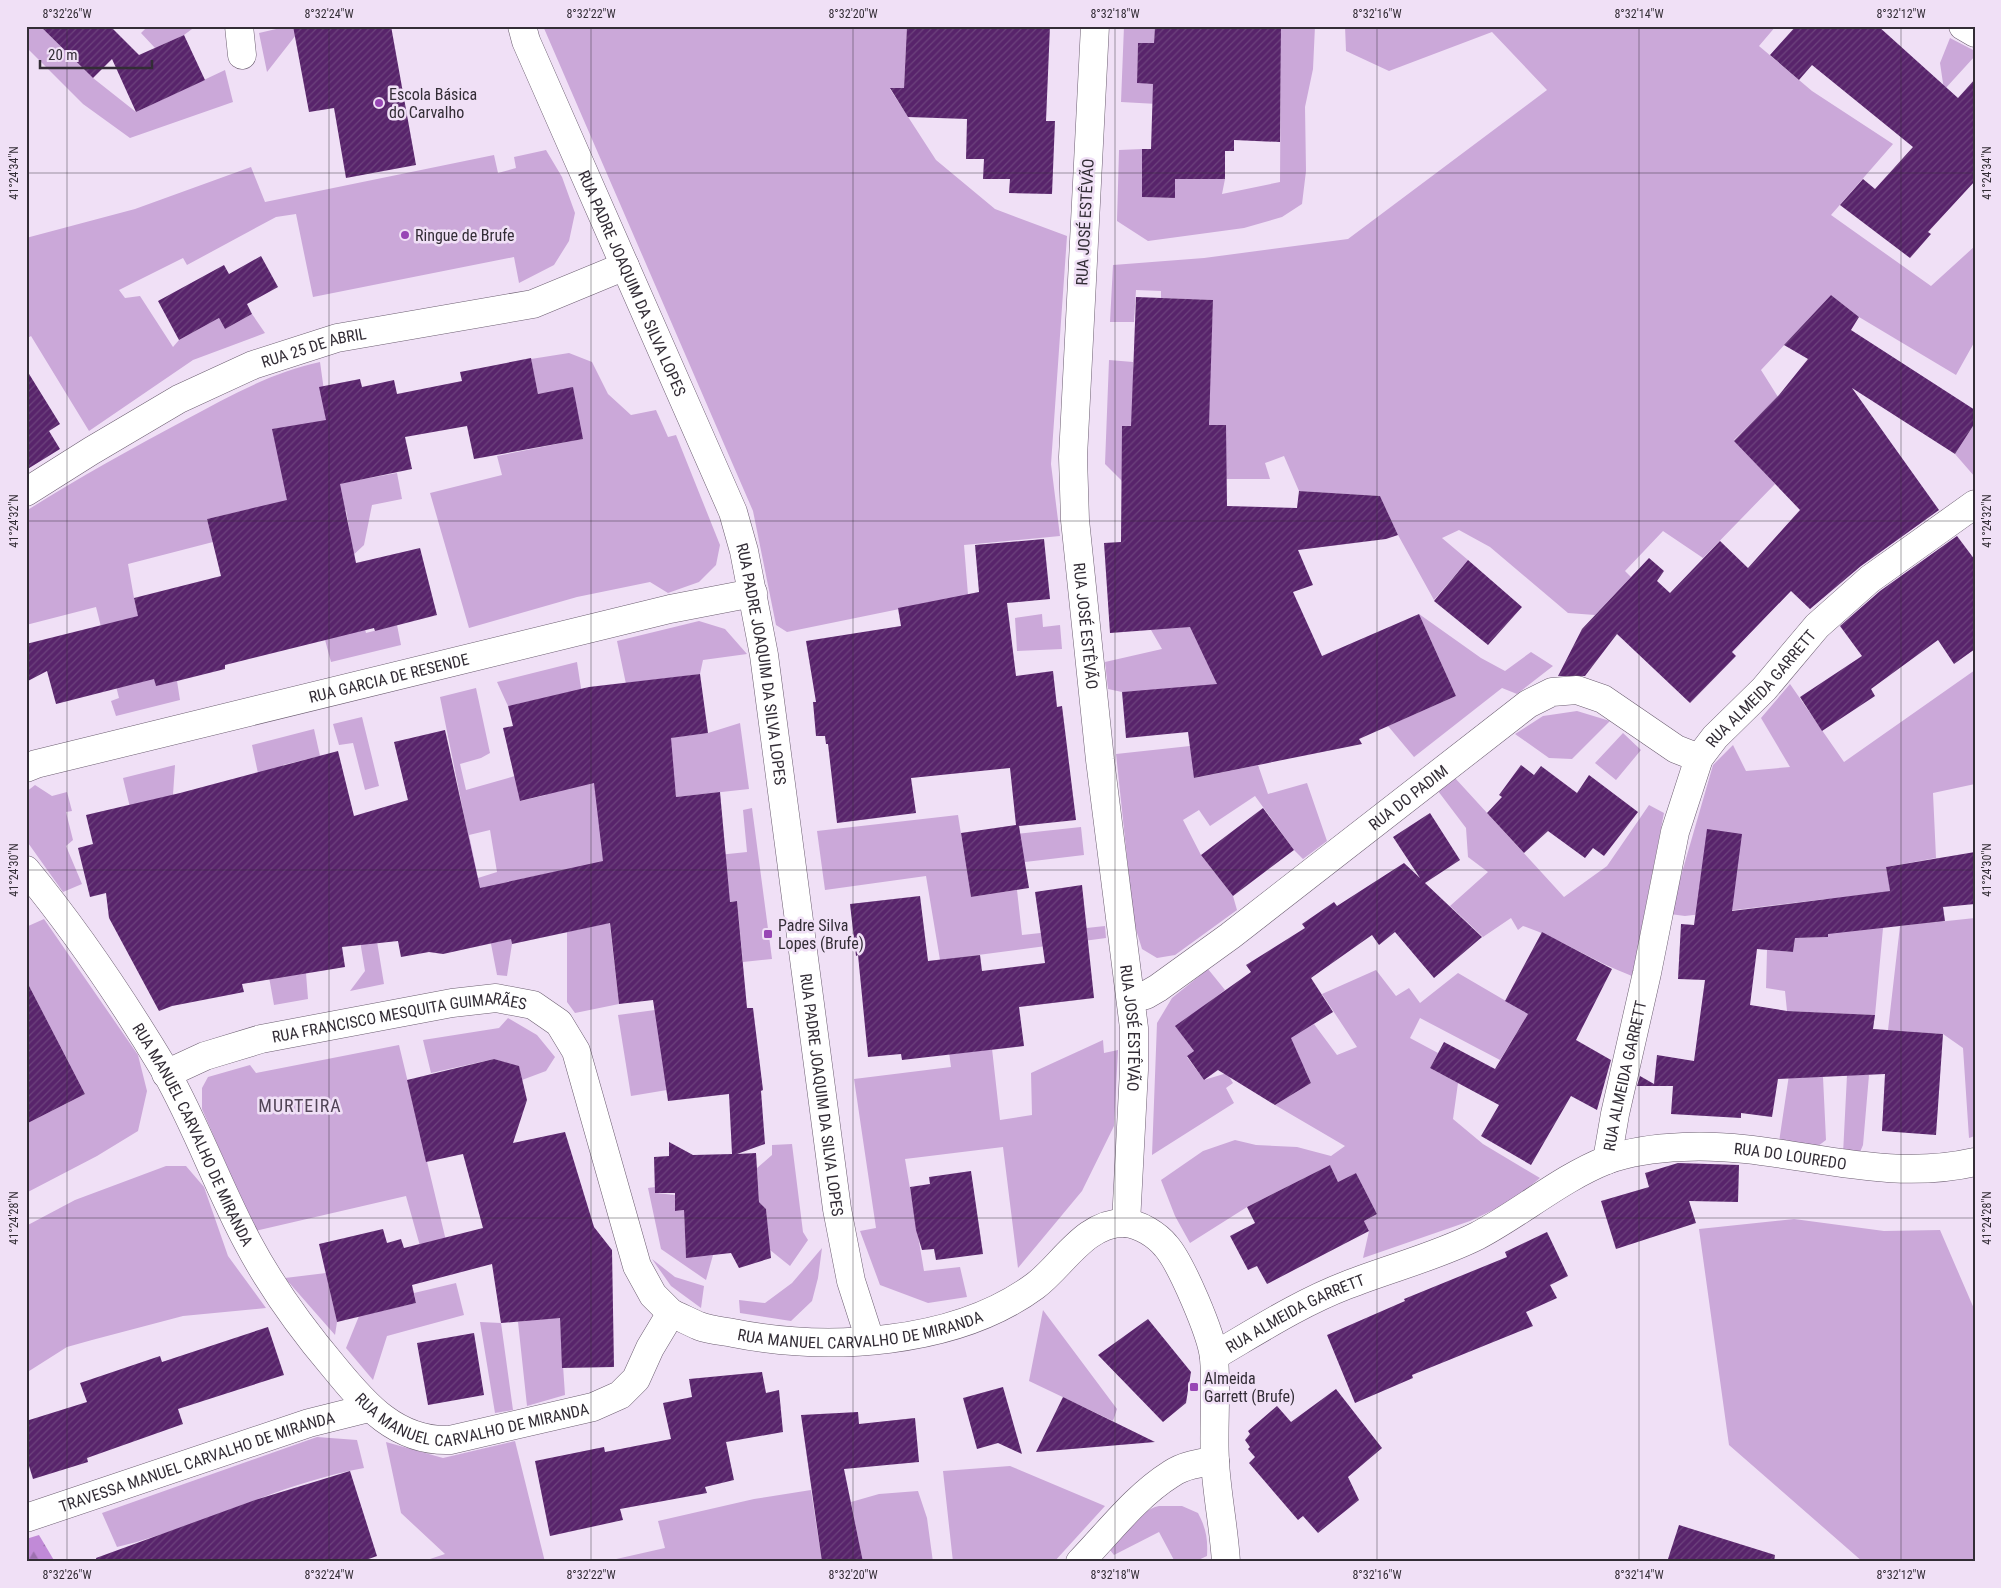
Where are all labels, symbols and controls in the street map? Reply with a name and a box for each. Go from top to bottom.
text: 8°32'26"W [42,7,92,21]
text: 8°32'24"W [304,7,354,21]
text: 8°32'22"W [566,7,616,21]
text: 8°32'20"W [828,7,878,21]
text: 8°32'18"W [1090,7,1140,21]
text: 8°32'16"W [1352,7,1402,21]
text: 8°32'14"W [1614,7,1664,21]
text: 8°32'12"W [1876,7,1926,21]
scale bar [40,38,152,70]
text: 20 m [48,46,78,64]
place label: Escola Básica do Carvalho [389,85,477,122]
marker: Escola Básica do Carvalho [373,97,385,109]
text: 41°24'34"N [7,146,21,200]
text: 41°24'34"N [1980,146,1994,200]
street label: RUA JOSÉ ESTÊVÃO [1071,158,1098,286]
street label: RUA PADRE JOAQUIM DA SILVA LOPES [574,167,690,399]
place label: Ringue de Brufe [415,226,515,245]
marker: Ringue de Brufe [399,229,411,241]
street label: RUA 25 DE ABRIL [259,324,368,371]
text: 41°24'32"N [7,494,21,548]
text: 41°24'32"N [1980,494,1994,548]
street label: RUA PADRE JOAQUIM DA SILVA LOPES [733,541,791,786]
street label: RUA JOSÉ ESTÊVÃO [1070,562,1102,690]
street label: RUA ALMEIDA GARRETT [1701,626,1820,751]
street label: RUA GARCIA DE RESENDE [307,649,471,706]
street label: RUA DO PADIM [1365,761,1451,834]
text: 41°24'30"N [7,843,21,897]
text: 41°24'30"N [1980,843,1994,897]
place label: Padre Silva Lopes (Brufe) [778,916,864,953]
marker: Padre Silva Lopes (Brufe) [762,928,774,940]
street label: RUA JOSÉ ESTÊVÃO [1117,964,1144,1092]
street label: RUA PADRE JOAQUIM DA SILVA LOPES [797,972,848,1218]
street label: RUA FRANCISCO MESQUITA GUIMARÃES [270,988,528,1046]
street label: RUA ALMEIDA GARRETT [1599,999,1650,1153]
street label: RUA MANUEL CARVALHO DE MIRANDA [129,1019,257,1249]
district label: MURTEIRA [258,1095,342,1116]
street label: RUA DO LOUREDO [1733,1139,1848,1173]
text: 41°24'28"N [7,1191,21,1245]
text: 41°24'28"N [1980,1191,1994,1245]
street label: RUA ALMEIDA GARRETT [1222,1270,1367,1357]
street label: RUA MANUEL CARVALHO DE MIRANDA [736,1307,985,1352]
place label: Almeida Garrett (Brufe) [1204,1369,1295,1406]
street label: RUA MANUEL CARVALHO DE MIRANDA [350,1380,598,1416]
marker: Almeida Garrett (Brufe) [1188,1381,1200,1393]
text: RUA MANUEL CARVALHO DE MIRANDA [351,1389,591,1450]
street label: TRAVESSA MANUEL CARVALHO DE MIRANDA [57,1407,337,1516]
text: 8°32'26"W [42,1568,92,1582]
text: 8°32'24"W [304,1568,354,1582]
text: 8°32'22"W [566,1568,616,1582]
text: 8°32'20"W [828,1568,878,1582]
text: 8°32'18"W [1090,1568,1140,1582]
text: 8°32'16"W [1352,1568,1402,1582]
text: 8°32'14"W [1614,1568,1664,1582]
text: 8°32'12"W [1876,1568,1926,1582]

